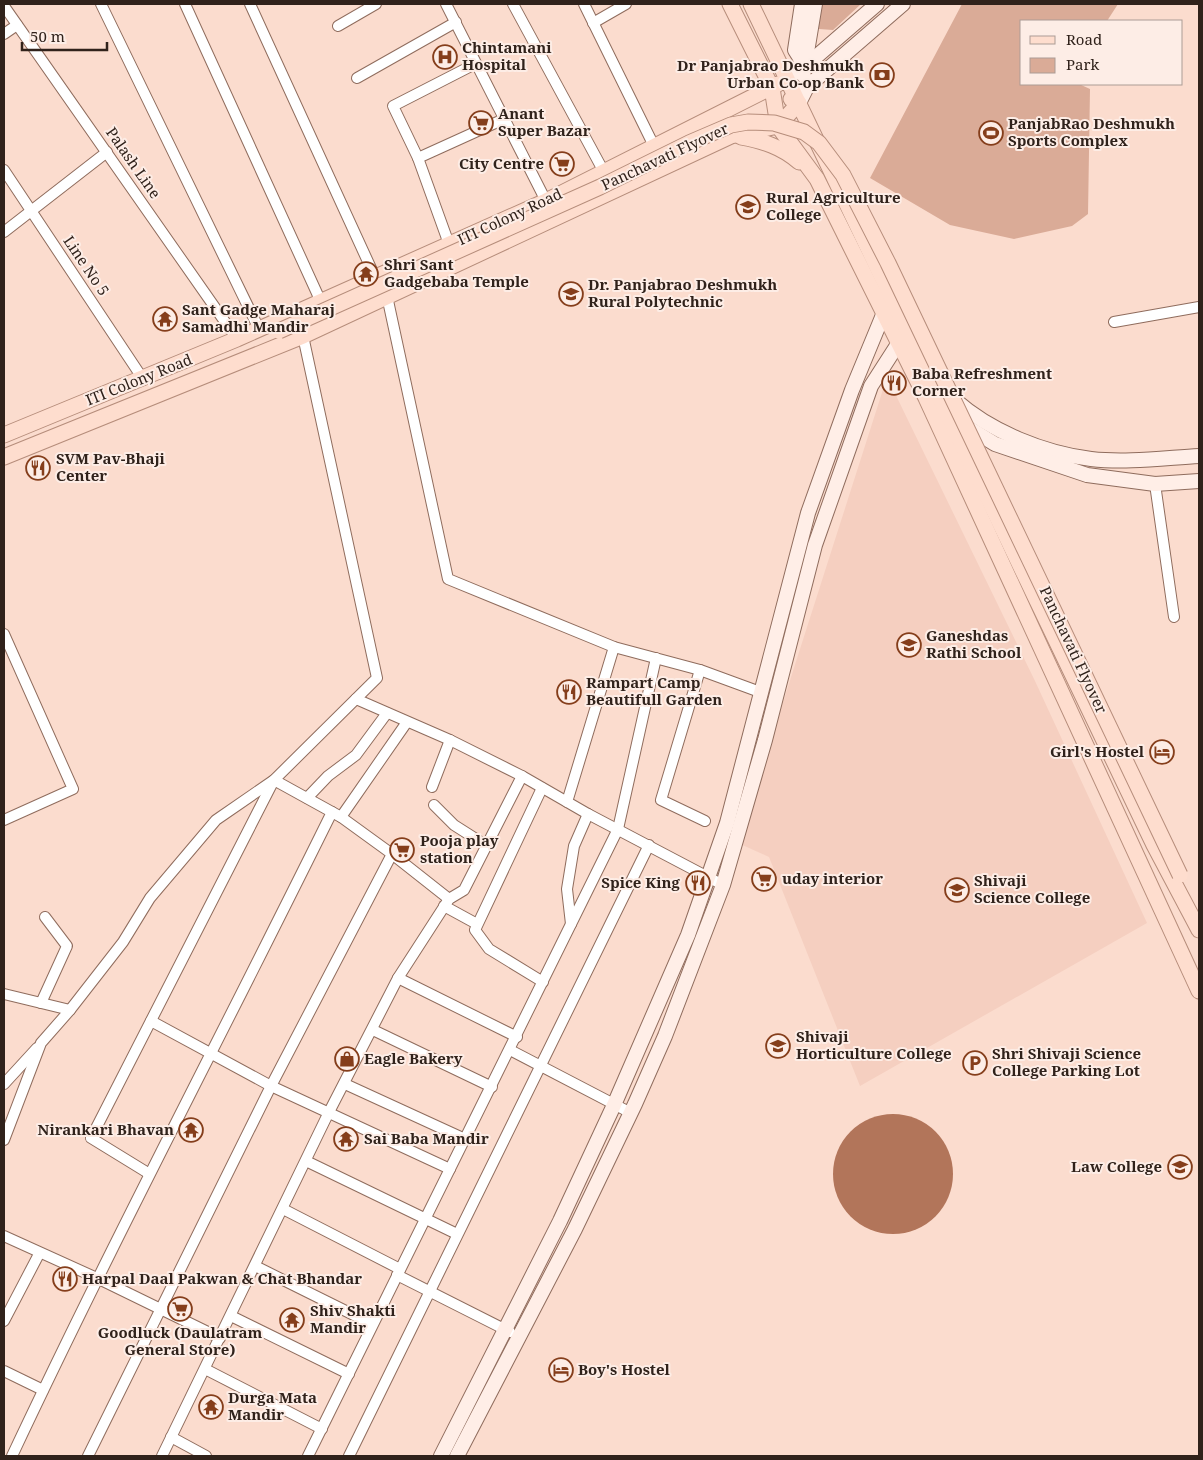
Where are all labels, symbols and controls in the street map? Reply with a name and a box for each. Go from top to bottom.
scale bar [22,20,108,52]
legend [1020,20,1183,85]
text: 50 m [30,26,65,46]
text: Road [1066,29,1102,49]
place label: Chintamani Hospital [462,37,552,74]
hospital icon: Chintamani Hospital [432,44,458,70]
text: Park [1066,54,1100,74]
place label: Dr Panjabrao Deshmukh Urban Co-op Bank [677,55,864,92]
bank icon: Dr Panjabrao Deshmukh Urban Co-op Bank [869,62,895,88]
place label: Anant Super Bazar [498,103,591,140]
supermarket icon: Anant Super Bazar [468,110,494,136]
place label: PanjabRao Deshmukh Sports Complex [1008,113,1175,150]
street label: Panchavati Flyover [598,118,731,194]
sports icon: PanjabRao Deshmukh Sports Complex [978,120,1004,146]
street label: Palash Line [102,123,166,202]
supermarket icon: City Centre [549,151,575,177]
place label: City Centre [459,153,544,173]
street label: ITI Colony Road [454,183,565,249]
place label: Rural Agriculture College [766,187,901,224]
school or university icon: Rural Agriculture College [735,194,761,220]
street label: Line No 5 [59,232,114,299]
place label: Shri Sant Gadgebaba Temple [384,254,529,291]
temple icon: Shri Sant Gadgebaba Temple [353,261,379,287]
place label: Dr. Panjabrao Deshmukh Rural Polytechnic [588,274,777,311]
school or university icon: Dr. Panjabrao Deshmukh Rural Polytechnic [558,281,584,307]
place label: Sant Gadge Maharaj Samadhi Mandir [182,299,335,336]
temple icon: Sant Gadge Maharaj Samadhi Mandir [152,306,178,332]
street label: ITI Colony Road [82,349,195,410]
place label: Baba Refreshment Corner [912,363,1052,400]
restaurant icon: Baba Refreshment Corner [881,370,907,396]
place label: SVM Pav-Bhaji Center [56,448,166,485]
restaurant icon: SVM Pav-Bhaji Center [25,455,51,481]
street label: Panchavati Flyover [1036,583,1112,716]
place label: Ganeshdas Rathi School [926,625,1022,662]
school or university icon: Ganeshdas Rathi School [896,632,922,658]
place label: Rampart Camp Beautifull Garden [586,672,722,709]
restaurant icon: Rampart Camp Beautifull Garden [556,679,582,705]
hotel icon: Girl's Hostel [1149,739,1175,765]
place label: Girl's Hostel [1050,741,1145,761]
place label: Pooja play station [420,830,499,867]
supermarket icon: Pooja play station [389,837,415,863]
supermarket icon: uday interior [751,866,777,892]
place label: uday interior [782,868,883,888]
restaurant icon: Spice King [685,870,711,896]
place label: Shivaji Science College [974,870,1090,907]
place label: Spice King [601,872,681,892]
school or university icon: Shivaji Science College [944,877,970,903]
place label: Shivaji Horticulture College [796,1026,952,1063]
school or university icon: Shivaji Horticulture College [765,1033,791,1059]
place label: Shri Shivaji Science College Parking Lot [992,1043,1141,1080]
shop icon: Eagle Bakery [334,1046,360,1072]
place label: Eagle Bakery [364,1048,463,1068]
parking icon: Shri Shivaji Science College Parking Lot [962,1050,988,1076]
temple icon: Nirankari Bhavan [178,1117,204,1143]
place label: Nirankari Bhavan [38,1119,174,1139]
temple icon: Sai Baba Mandir [333,1126,359,1152]
place label: Sai Baba Mandir [364,1128,489,1148]
school or university icon: Law College [1167,1154,1193,1180]
place label: Law College [1071,1156,1162,1176]
restaurant icon: Harpal Daal Pakwan & Chat Bhandar [52,1266,78,1292]
place label: Harpal Daal Pakwan & Chat Bhandar [82,1268,362,1288]
supermarket icon: Goodluck (Daulatram General Store) [167,1296,193,1322]
place label: Shiv Shakti Mandir [310,1300,396,1337]
temple icon: Shiv Shakti Mandir [279,1307,305,1333]
place label: Goodluck (Daulatram General Store) [98,1322,262,1359]
hotel icon: Boy's Hostel [548,1357,574,1383]
place label: Boy's Hostel [578,1359,671,1379]
place label: Durga Mata Mandir [228,1387,317,1424]
temple icon: Durga Mata Mandir [198,1394,224,1420]

